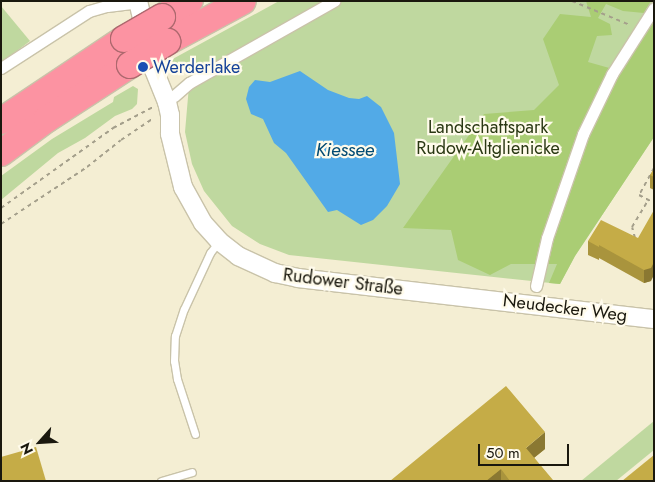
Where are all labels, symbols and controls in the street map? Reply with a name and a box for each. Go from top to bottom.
place label: Werderlake [153,56,240,78]
marker: Werderlake [137,61,149,73]
park label: Landschaftspark Rudow-Altglienicke [416,117,560,160]
water label: Kiessee [316,139,374,161]
street label: Rudower Straße [282,264,404,300]
street label: Neudecker Weg [502,290,628,326]
north arrow [15,417,65,467]
scale bar [480,434,571,466]
text: N [15,439,38,458]
text: 50 m [486,442,520,464]

